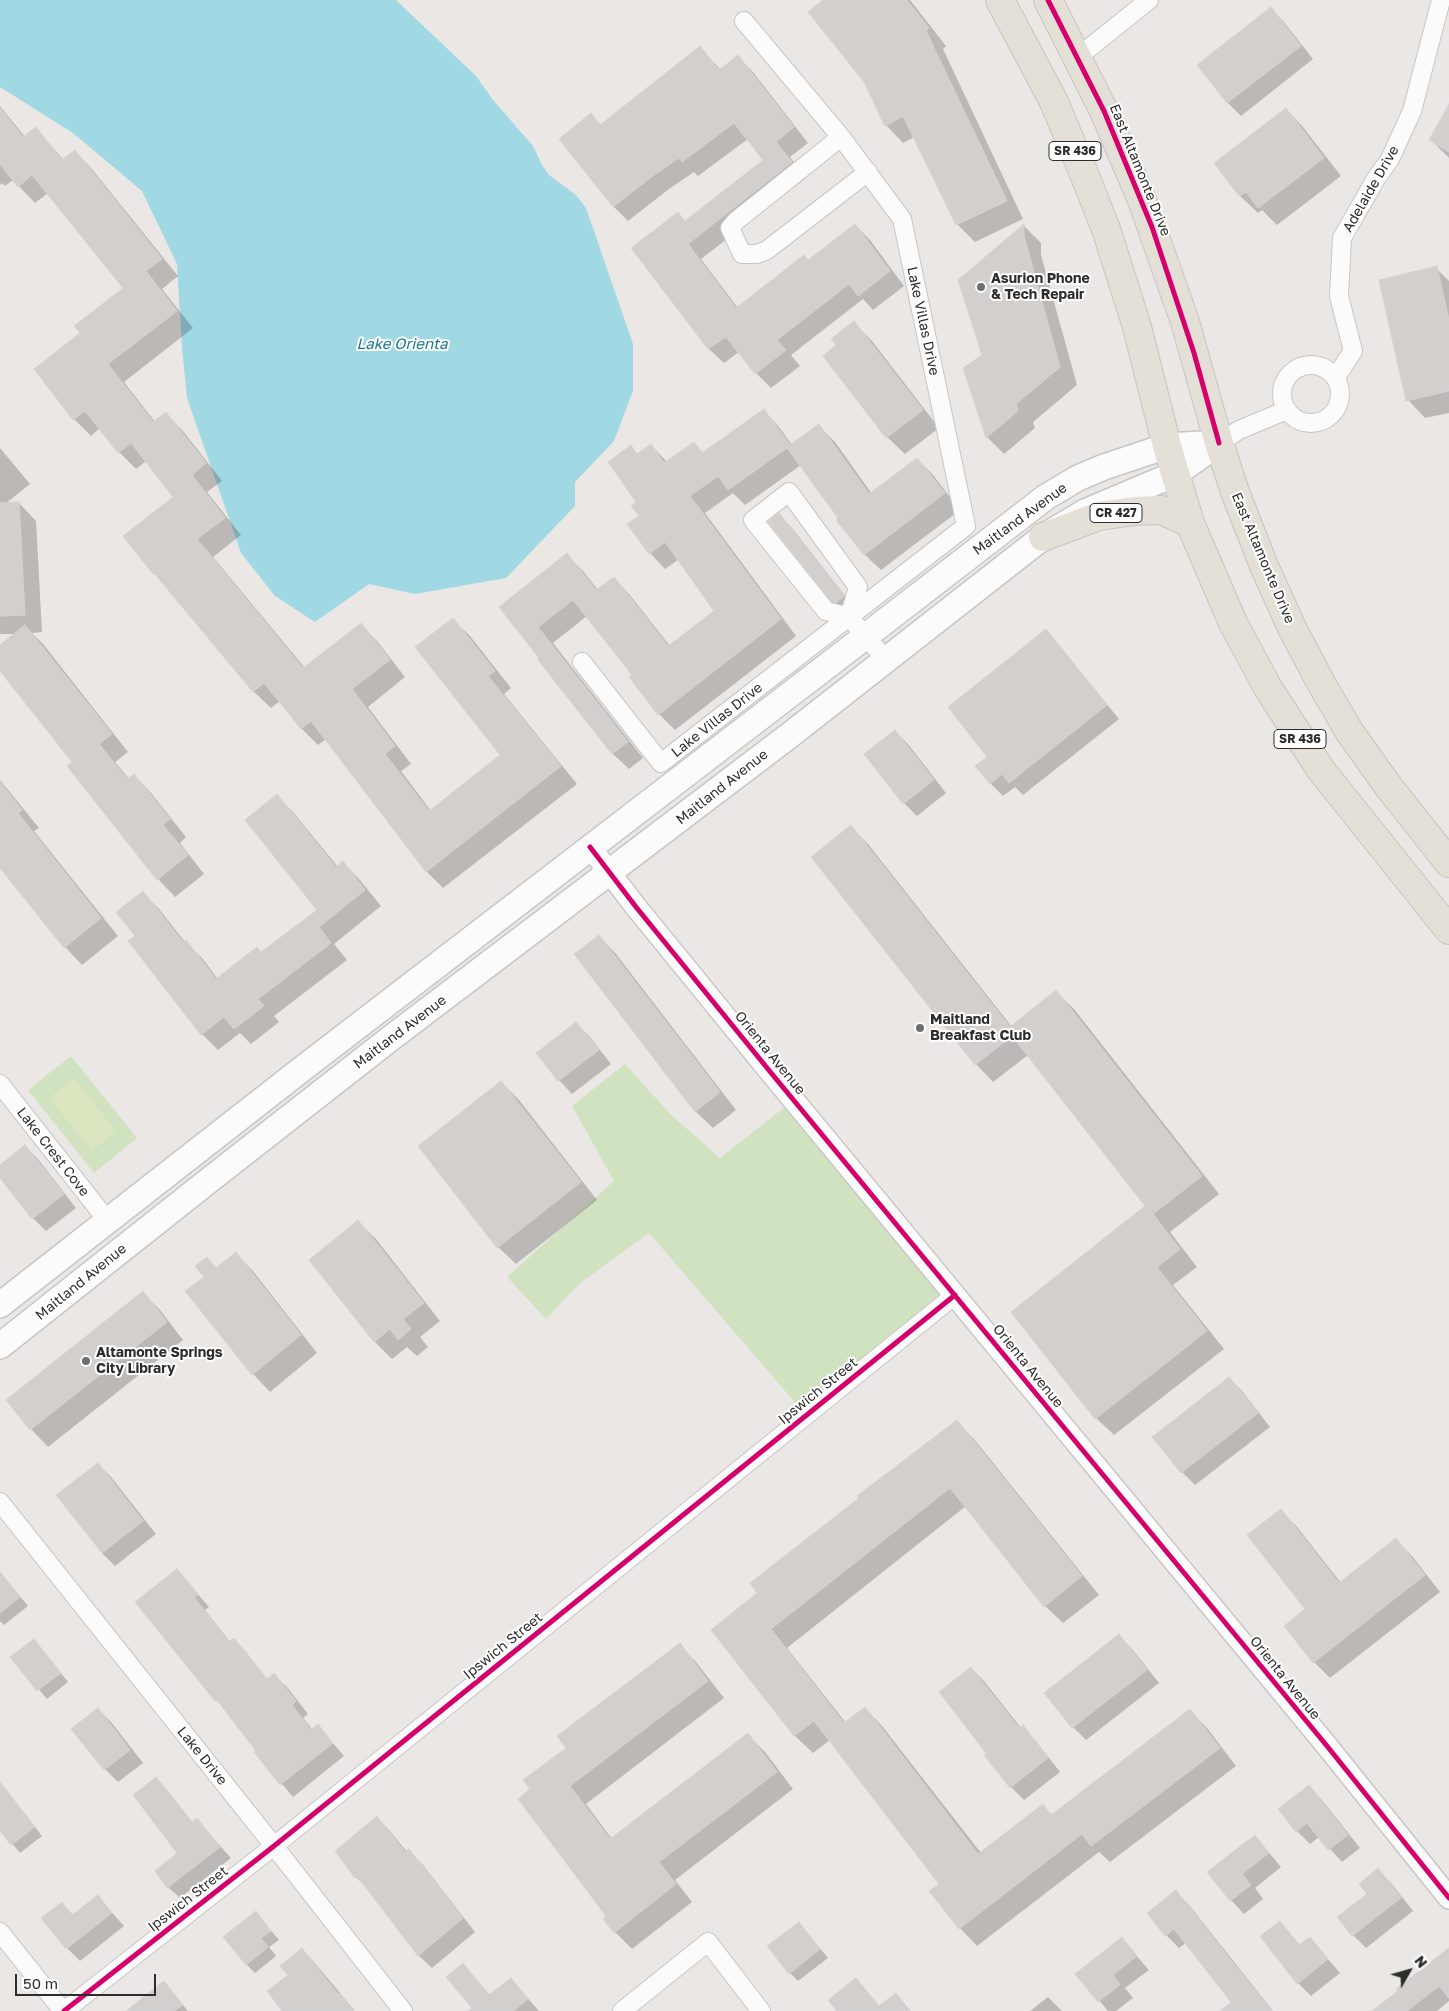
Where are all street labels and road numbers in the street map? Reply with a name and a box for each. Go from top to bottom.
street label: East Altamonte Drive [1106,102,1174,238]
road number: SR 436 [1049,142,1101,160]
street label: Adelaide Drive [1339,143,1403,235]
street label: Lake Villas Drive [903,265,943,377]
street label: Maitland Avenue [970,479,1070,559]
street label: East Altamonte Drive [1228,490,1298,626]
road number: CR 427 [1090,503,1142,522]
street label: Lake Villas Drive [668,679,766,761]
road number: SR 436 [1274,730,1326,749]
street label: Maitland Avenue [673,746,771,828]
street label: Maitland Avenue [350,992,450,1072]
street label: Orienta Avenue [731,1008,809,1098]
street label: Lake Crest Cove [13,1104,93,1200]
street label: Maitland Avenue [32,1240,130,1324]
street label: Orienta Avenue [989,1321,1067,1411]
street label: Ipswich Street [775,1354,861,1428]
street label: Ipswich Street [460,1609,546,1683]
street label: Orienta Avenue [1246,1633,1324,1723]
street label: Lake Drive [173,1724,231,1788]
street label: Ipswich Street [145,1863,231,1935]

